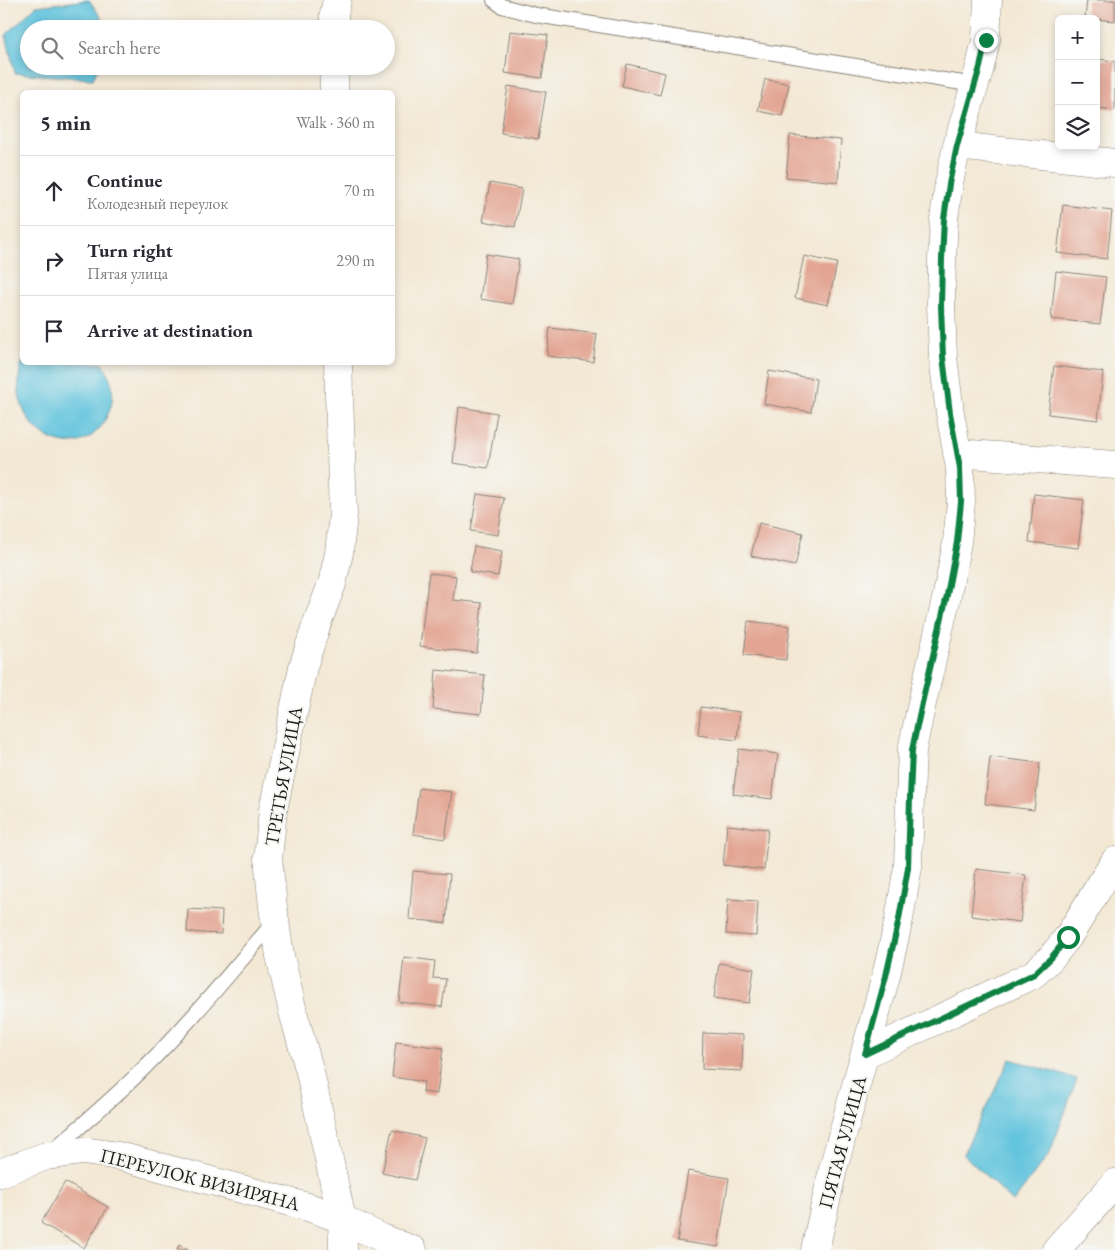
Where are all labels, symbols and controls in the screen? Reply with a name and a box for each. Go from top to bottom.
map controls [1055,15,1100,150]
button: + [1055,15,1100,60]
search box [20,20,395,75]
route end [975,29,998,52]
icon: search [38,34,66,62]
text: Search here [78,35,160,60]
button: − [1055,60,1100,105]
button: layers [1055,105,1100,150]
text: 5 min [40,109,91,136]
text: Walk · 360 m [296,112,375,133]
text: Continue [87,168,162,193]
icon: ahead [40,177,68,205]
text: 70 m [344,180,375,201]
text: Колодезный переулок [87,193,228,214]
text: Turn right [87,238,173,263]
icon: right [40,247,68,275]
text: 290 m [336,250,375,271]
text: Пятая улица [87,263,168,284]
icon: arrive [40,317,68,345]
text: Arrive at destination [87,318,253,343]
street label: ТРЕТЬЯ УЛИЦА [259,703,308,848]
route start [1057,926,1080,949]
street label: ПЯТАЯ УЛИЦА [813,1072,872,1211]
street label: ПЕРЕУЛОК ВИЗИРЯНА [97,1143,303,1217]

